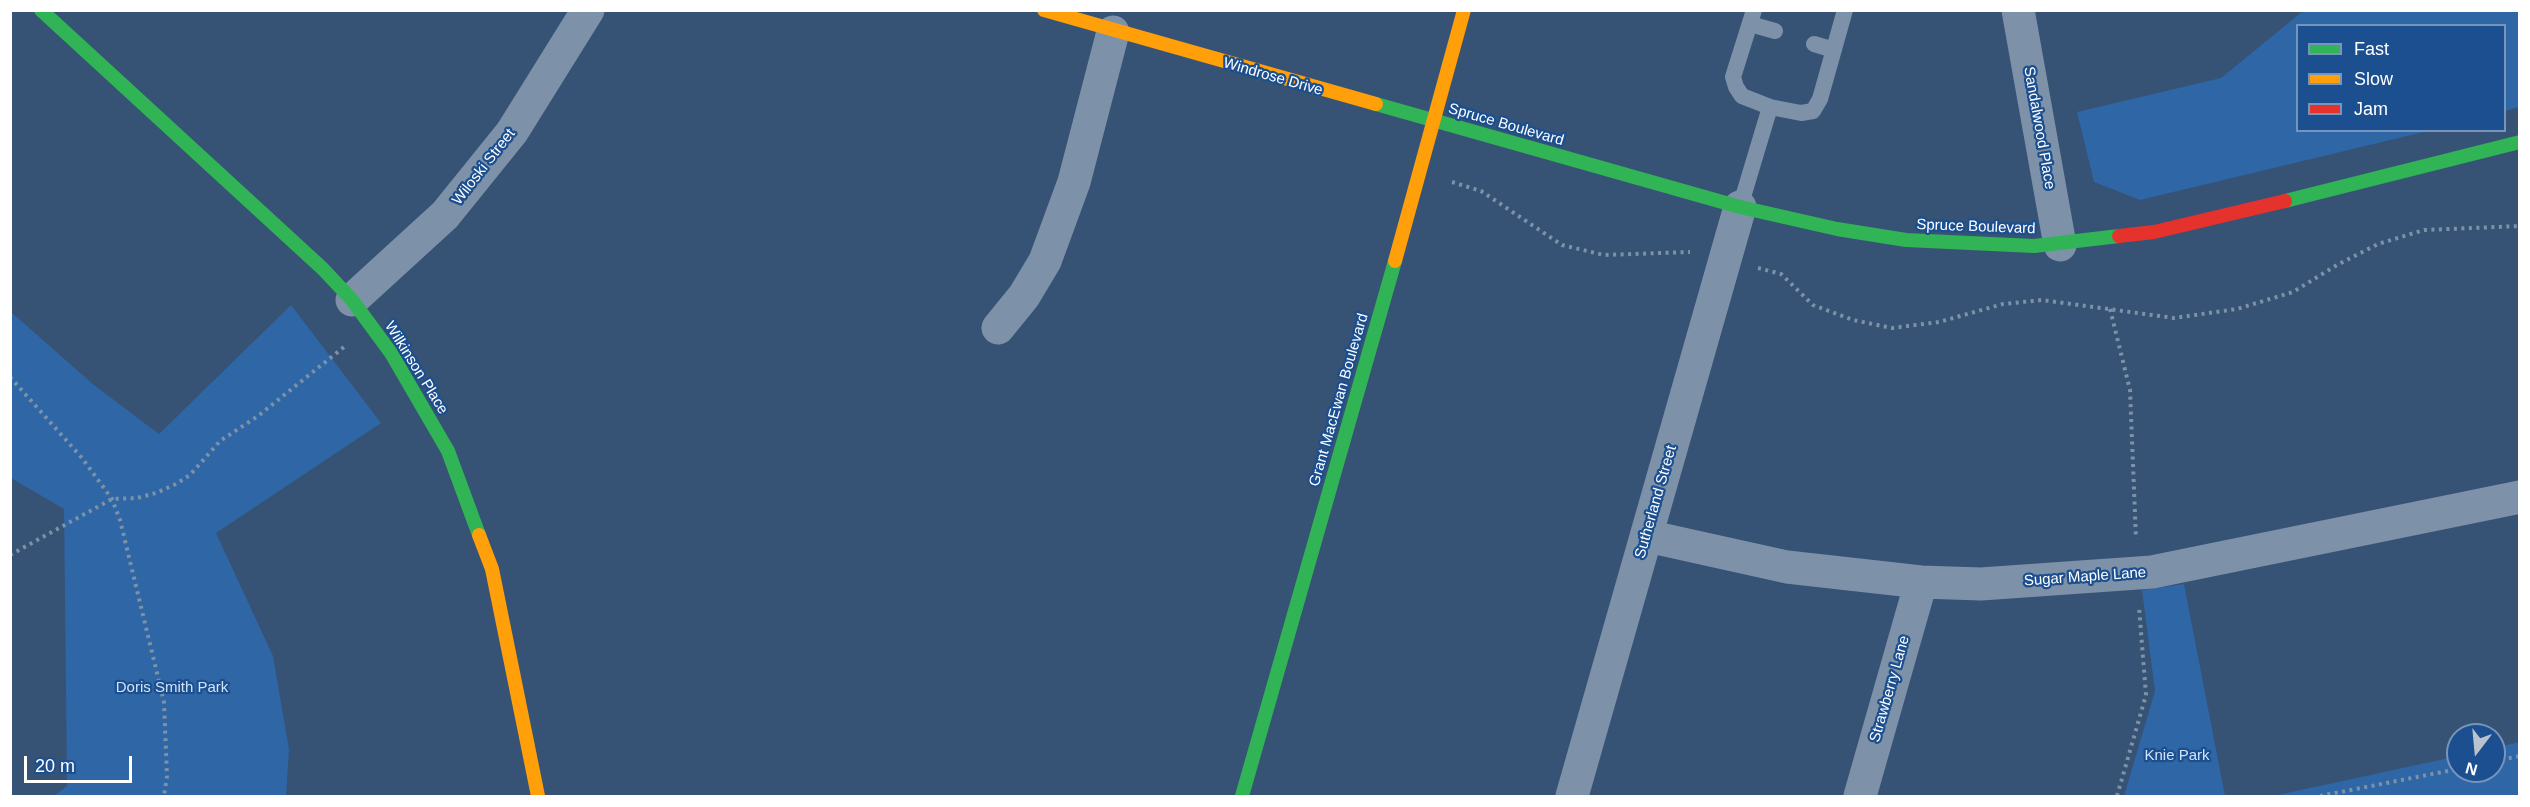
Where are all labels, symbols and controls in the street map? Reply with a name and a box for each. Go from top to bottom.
legend [2296,24,2506,132]
text: Fast [2354,39,2389,59]
street label: Windrose Drive [1221,54,1325,100]
street label: Sandalwood Place [2019,65,2059,191]
text: Slow [2354,69,2393,89]
text: Jam [2354,99,2388,119]
street label: Spruce Boulevard [1446,100,1566,150]
street label: Wiloski Street [449,125,519,209]
street label: Spruce Boulevard [1916,216,2036,238]
street label: Grant MacEwan Boulevard [1306,311,1372,489]
street label: Wilkinson Place [380,318,452,418]
street label: Sutherland Street [1631,443,1681,561]
street label: Sugar Maple Lane [2023,564,2147,590]
street label: Strawberry Lane [1866,634,1914,744]
park label: Doris Smith Park [116,679,228,697]
north arrow [2446,723,2506,783]
scale bar [27,744,135,782]
park label: Knie Park [2144,747,2210,765]
text: 20 m [35,756,75,776]
text: N [2464,759,2479,779]

